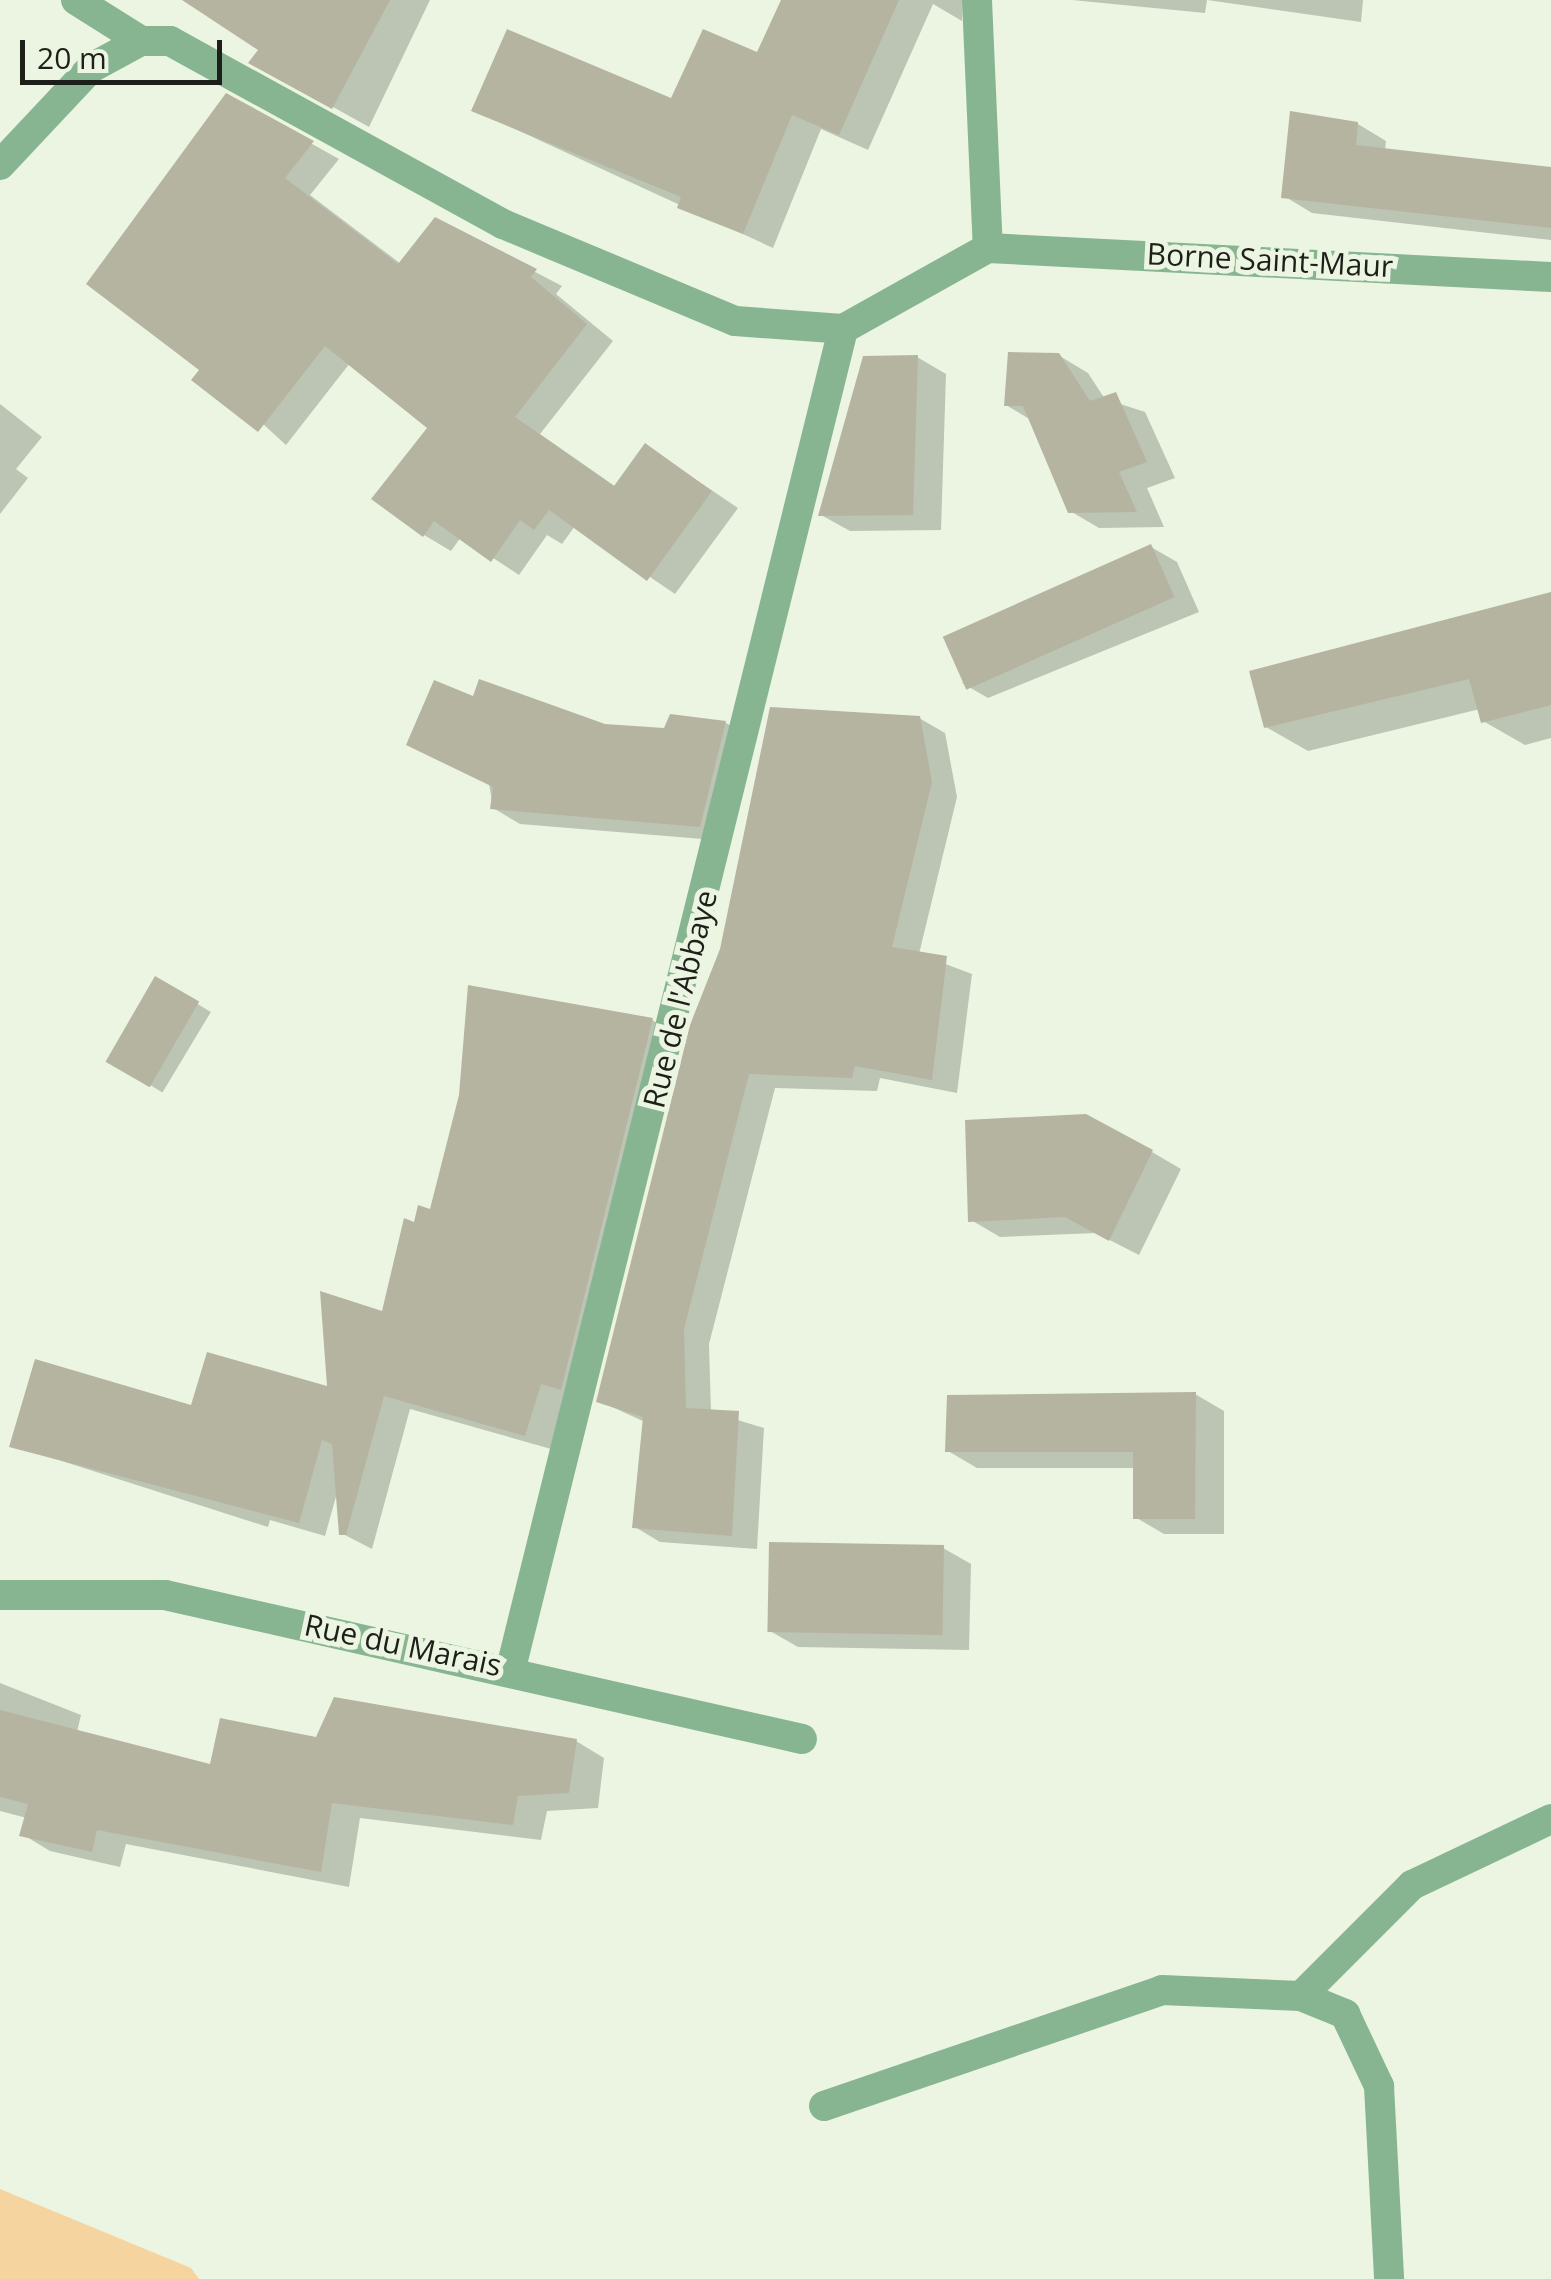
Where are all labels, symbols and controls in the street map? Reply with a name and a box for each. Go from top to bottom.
scale bar [25,20,228,82]
text: 20 m [37,37,107,78]
street label: Borne Saint-Maur [1146,236,1394,284]
street label: Rue de l'Abbaye [636,886,724,1112]
street label: Rue du Marais [301,1607,505,1683]

